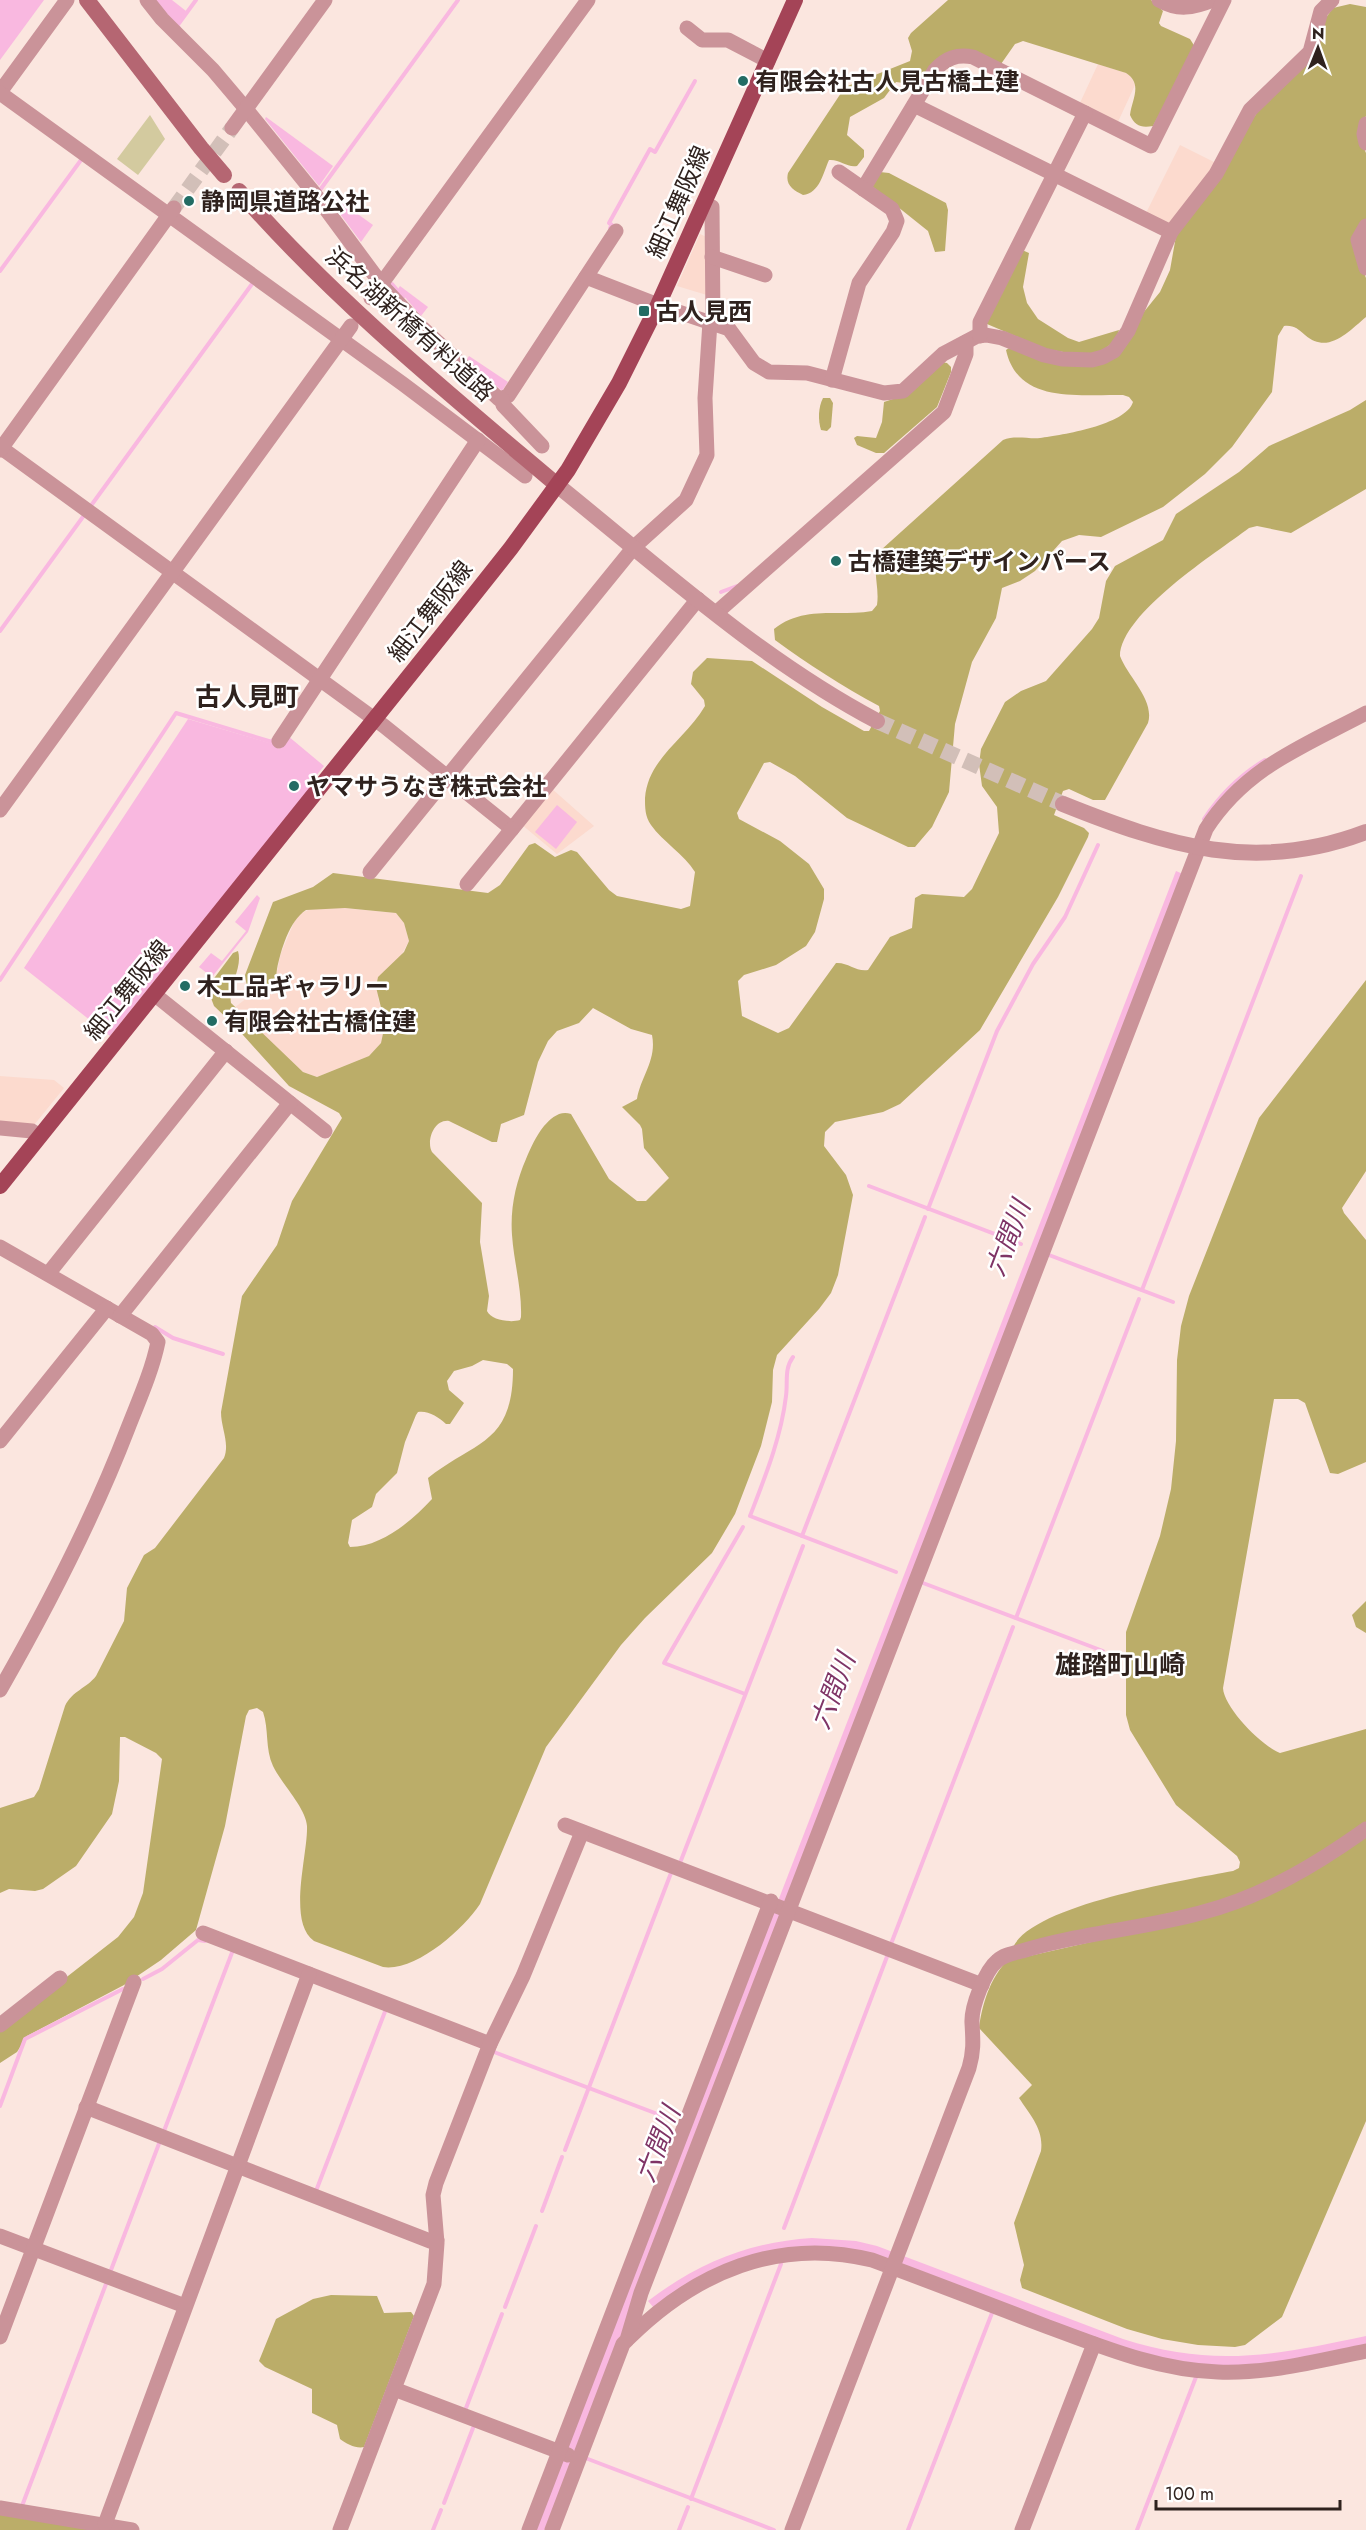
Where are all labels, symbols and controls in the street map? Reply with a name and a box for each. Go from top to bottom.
north arrow [1288,18,1348,78]
text: N [1312,22,1325,45]
place label: 有限会社古人見古橋土建 [755,64,1019,99]
marker: 有限会社古人見古橋土建 [736,74,750,88]
street label: 細江舞阪線 [638,140,718,264]
place label: 静岡県道路公社 [201,184,369,219]
marker: 静岡県道路公社 [182,194,196,208]
street label: 浜名湖新橋有料道路 [318,239,502,409]
place label: 古人見西 [656,294,752,329]
marker: 古人見西 [637,304,651,318]
place label: 古橋建築デザインパース [848,544,1111,579]
street label: 細江舞阪線 [379,553,481,669]
marker: 古橋建築デザインパース [829,554,843,568]
district label: 古人見町 [195,678,299,716]
place label: ヤマサうなぎ株式会社 [306,769,546,804]
marker: ヤマサうなぎ株式会社 [287,779,301,793]
street label: 細江舞阪線 [76,932,178,1048]
place label: 木工品ギャラリー [197,969,389,1004]
marker: 木工品ギャラリー [178,979,192,993]
place label: 有限会社古橋住建 [224,1004,416,1039]
marker: 有限会社古橋住建 [205,1014,219,1028]
water label: 六間川 [976,1192,1041,1281]
water label: 六間川 [801,1645,866,1734]
district label: 雄踏町山崎 [1055,1646,1185,1684]
water label: 六間川 [626,2098,691,2187]
scale bar [1156,2473,1340,2511]
text: 100 m [1165,2481,1214,2507]

